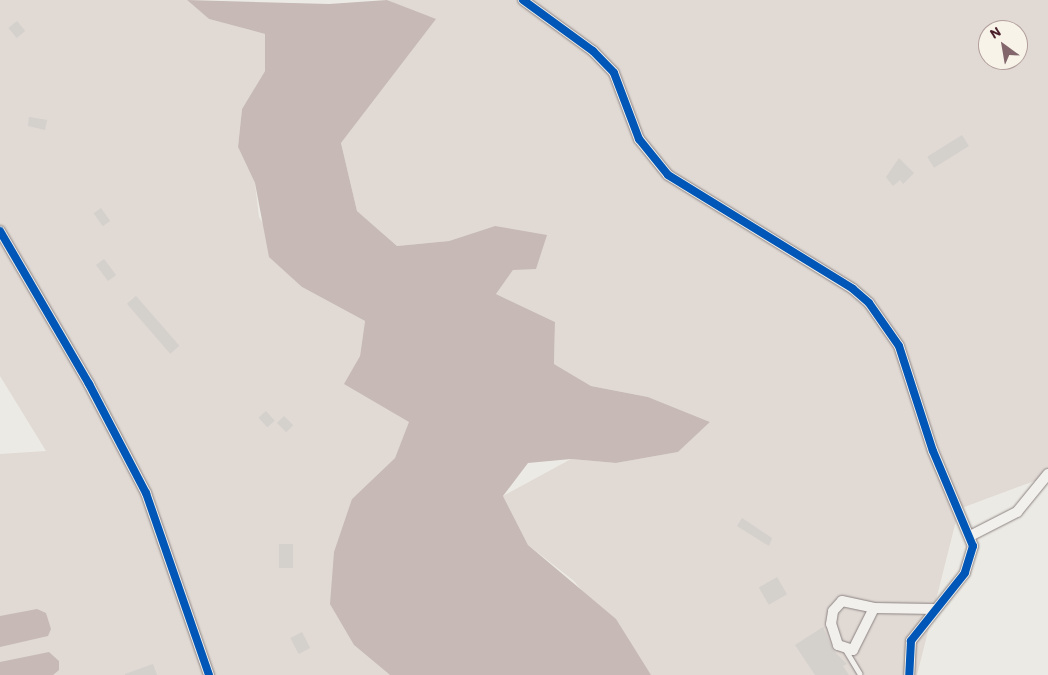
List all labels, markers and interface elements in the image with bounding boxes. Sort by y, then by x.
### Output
north arrow [978,20,1028,70]
text: N [987,23,1004,42]

